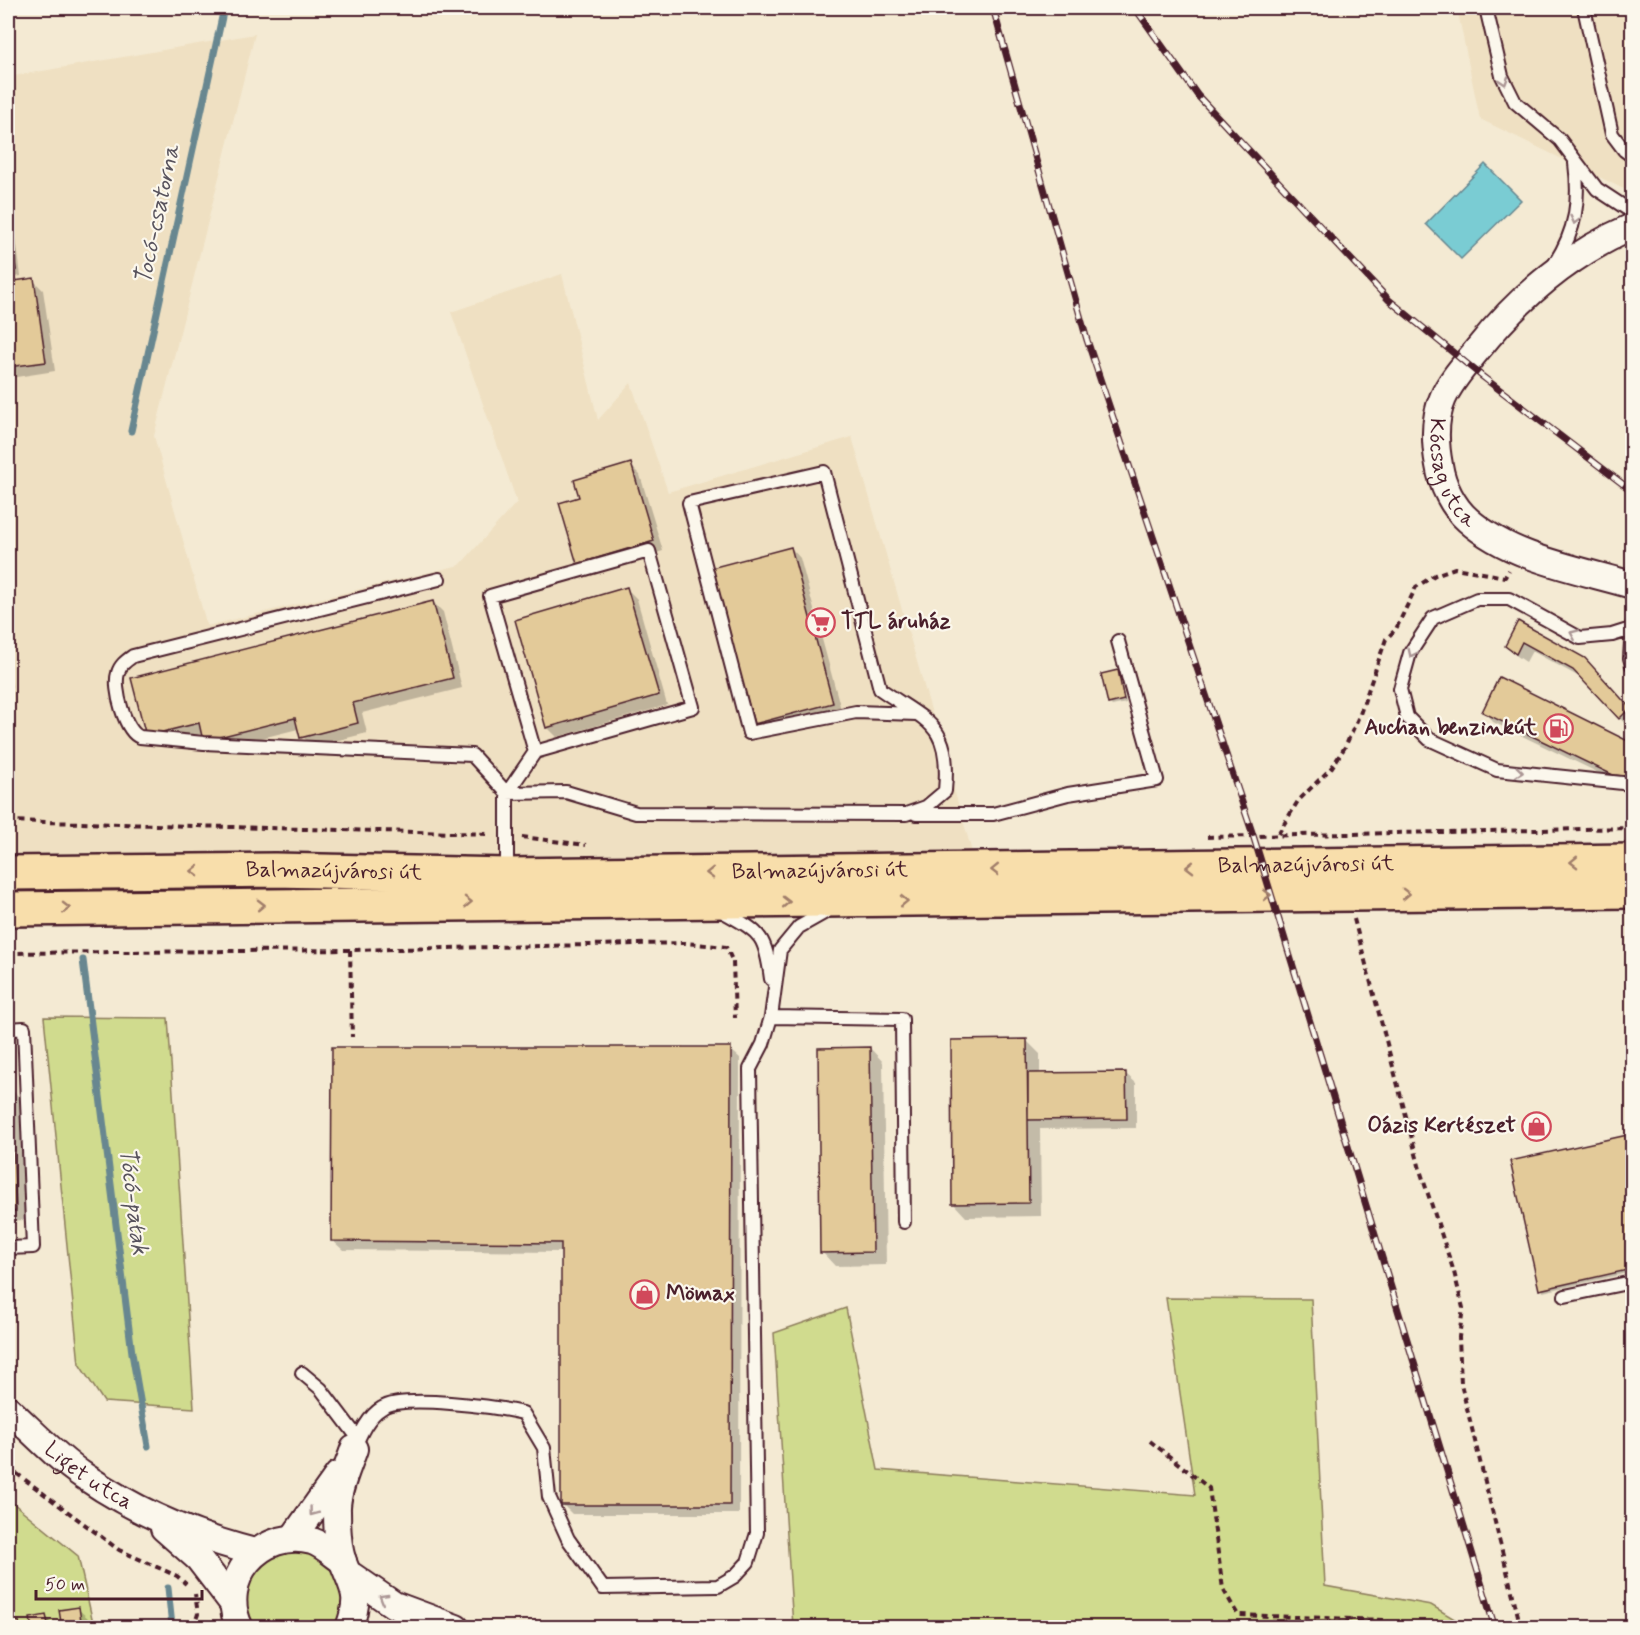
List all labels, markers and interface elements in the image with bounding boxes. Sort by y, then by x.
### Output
one-way arrow [1497,75,1509,86]
water label: Tocó-csatorna [128,141,188,288]
one-way arrow [1569,215,1582,225]
street label: Kócsag utca [1422,417,1482,535]
supermarket icon: TTL áruház [804,606,836,638]
place label: TTL áruház [841,608,951,636]
one-way arrow [1570,629,1581,641]
one-way arrow [1407,647,1419,658]
fuel station icon: Auchan benzinkút [1542,712,1574,744]
place label: Auchan benzinkút [1364,714,1538,742]
one-way arrow [1515,765,1524,778]
street label: Balmazújvárosi út [1218,850,1394,880]
street label: Balmazújvárosi út [246,856,423,887]
street label: Balmazújvárosi út [732,856,908,886]
one-way arrow [1570,856,1579,868]
one-way arrow [1186,861,1195,873]
one-way arrow [991,864,1000,876]
one-way arrow [191,865,200,877]
one-way arrow [706,867,715,879]
one-way arrow [1401,887,1410,900]
one-way arrow [1262,889,1271,901]
one-way arrow [899,894,908,907]
one-way arrow [463,896,472,908]
one-way arrow [782,896,791,908]
one-way arrow [256,899,265,911]
one-way arrow [61,902,70,914]
shop icon: Oázis Kertészet [1521,1110,1553,1142]
place label: Oázis Kertészet [1367,1112,1517,1140]
water label: Tócó-patak [111,1145,155,1257]
shop icon: Mömax [629,1278,661,1310]
place label: Mömax [666,1280,735,1308]
street label: Liget utca [38,1436,137,1516]
one-way arrow [309,1505,320,1516]
scale bar [36,1563,202,1601]
text: 50 m [45,1573,85,1597]
one-way arrow [379,1594,389,1605]

